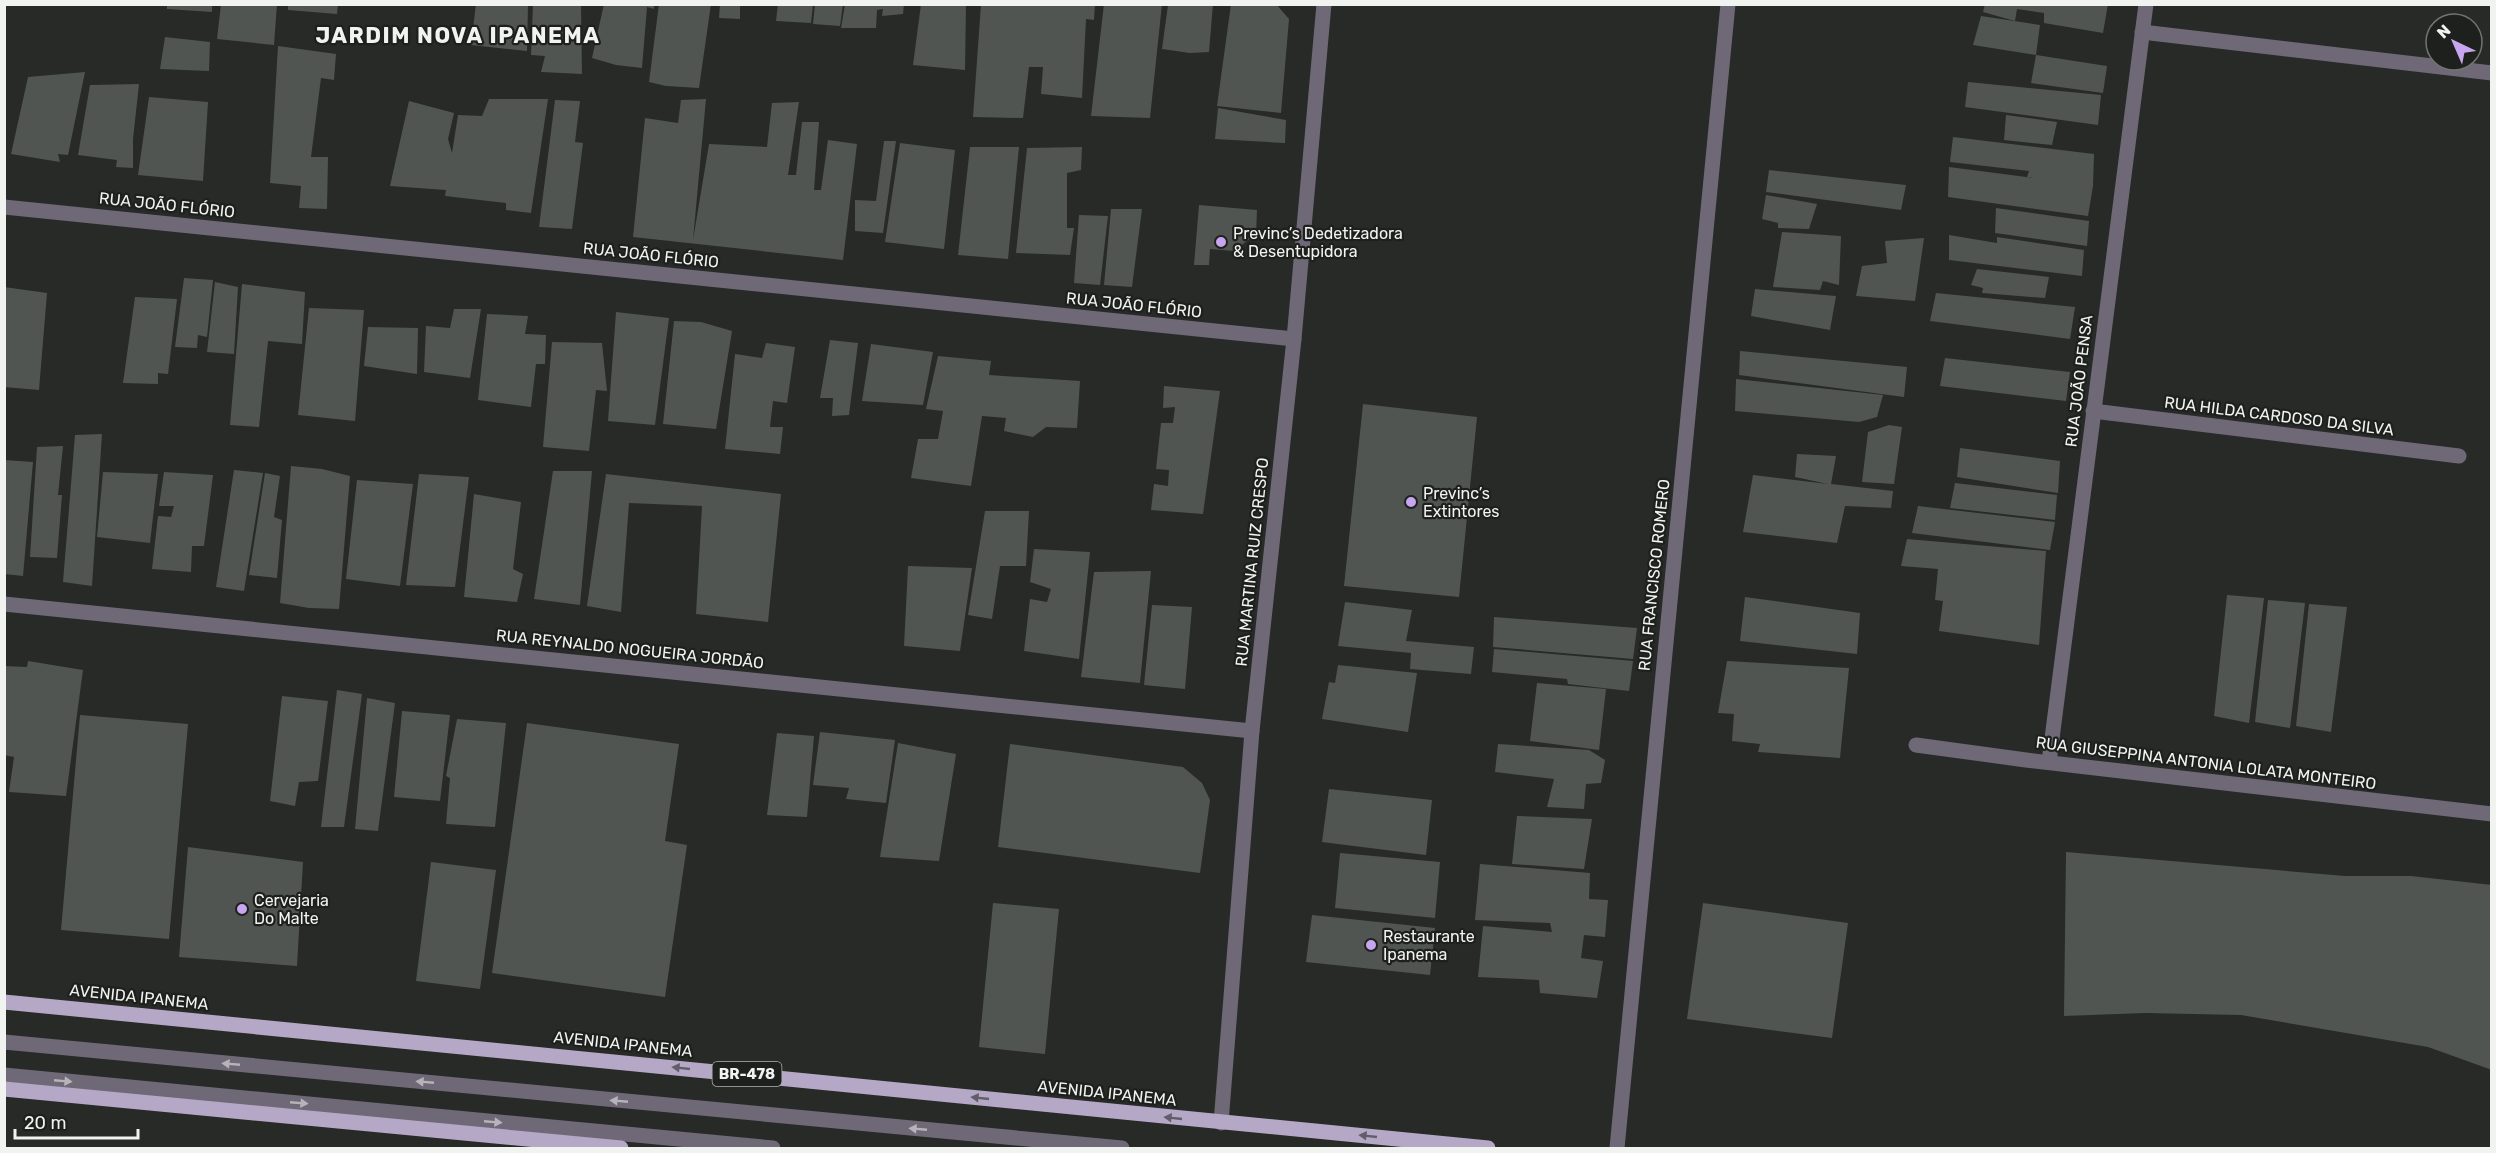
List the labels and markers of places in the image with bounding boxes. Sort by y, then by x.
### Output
place label: Previnc’s Dedetizadora & Desentupidora [1233,224,1403,261]
marker: Previnc’s Dedetizadora & Desentupidora [1214,235,1228,249]
place label: Previnc’s Extintores [1423,484,1500,521]
marker: Previnc’s Extintores [1404,495,1418,509]
place label: Cervejaria Do Malte [254,891,329,928]
marker: Cervejaria Do Malte [235,902,249,916]
place label: Restaurante Ipanema [1383,927,1475,964]
marker: Restaurante Ipanema [1364,938,1378,952]

